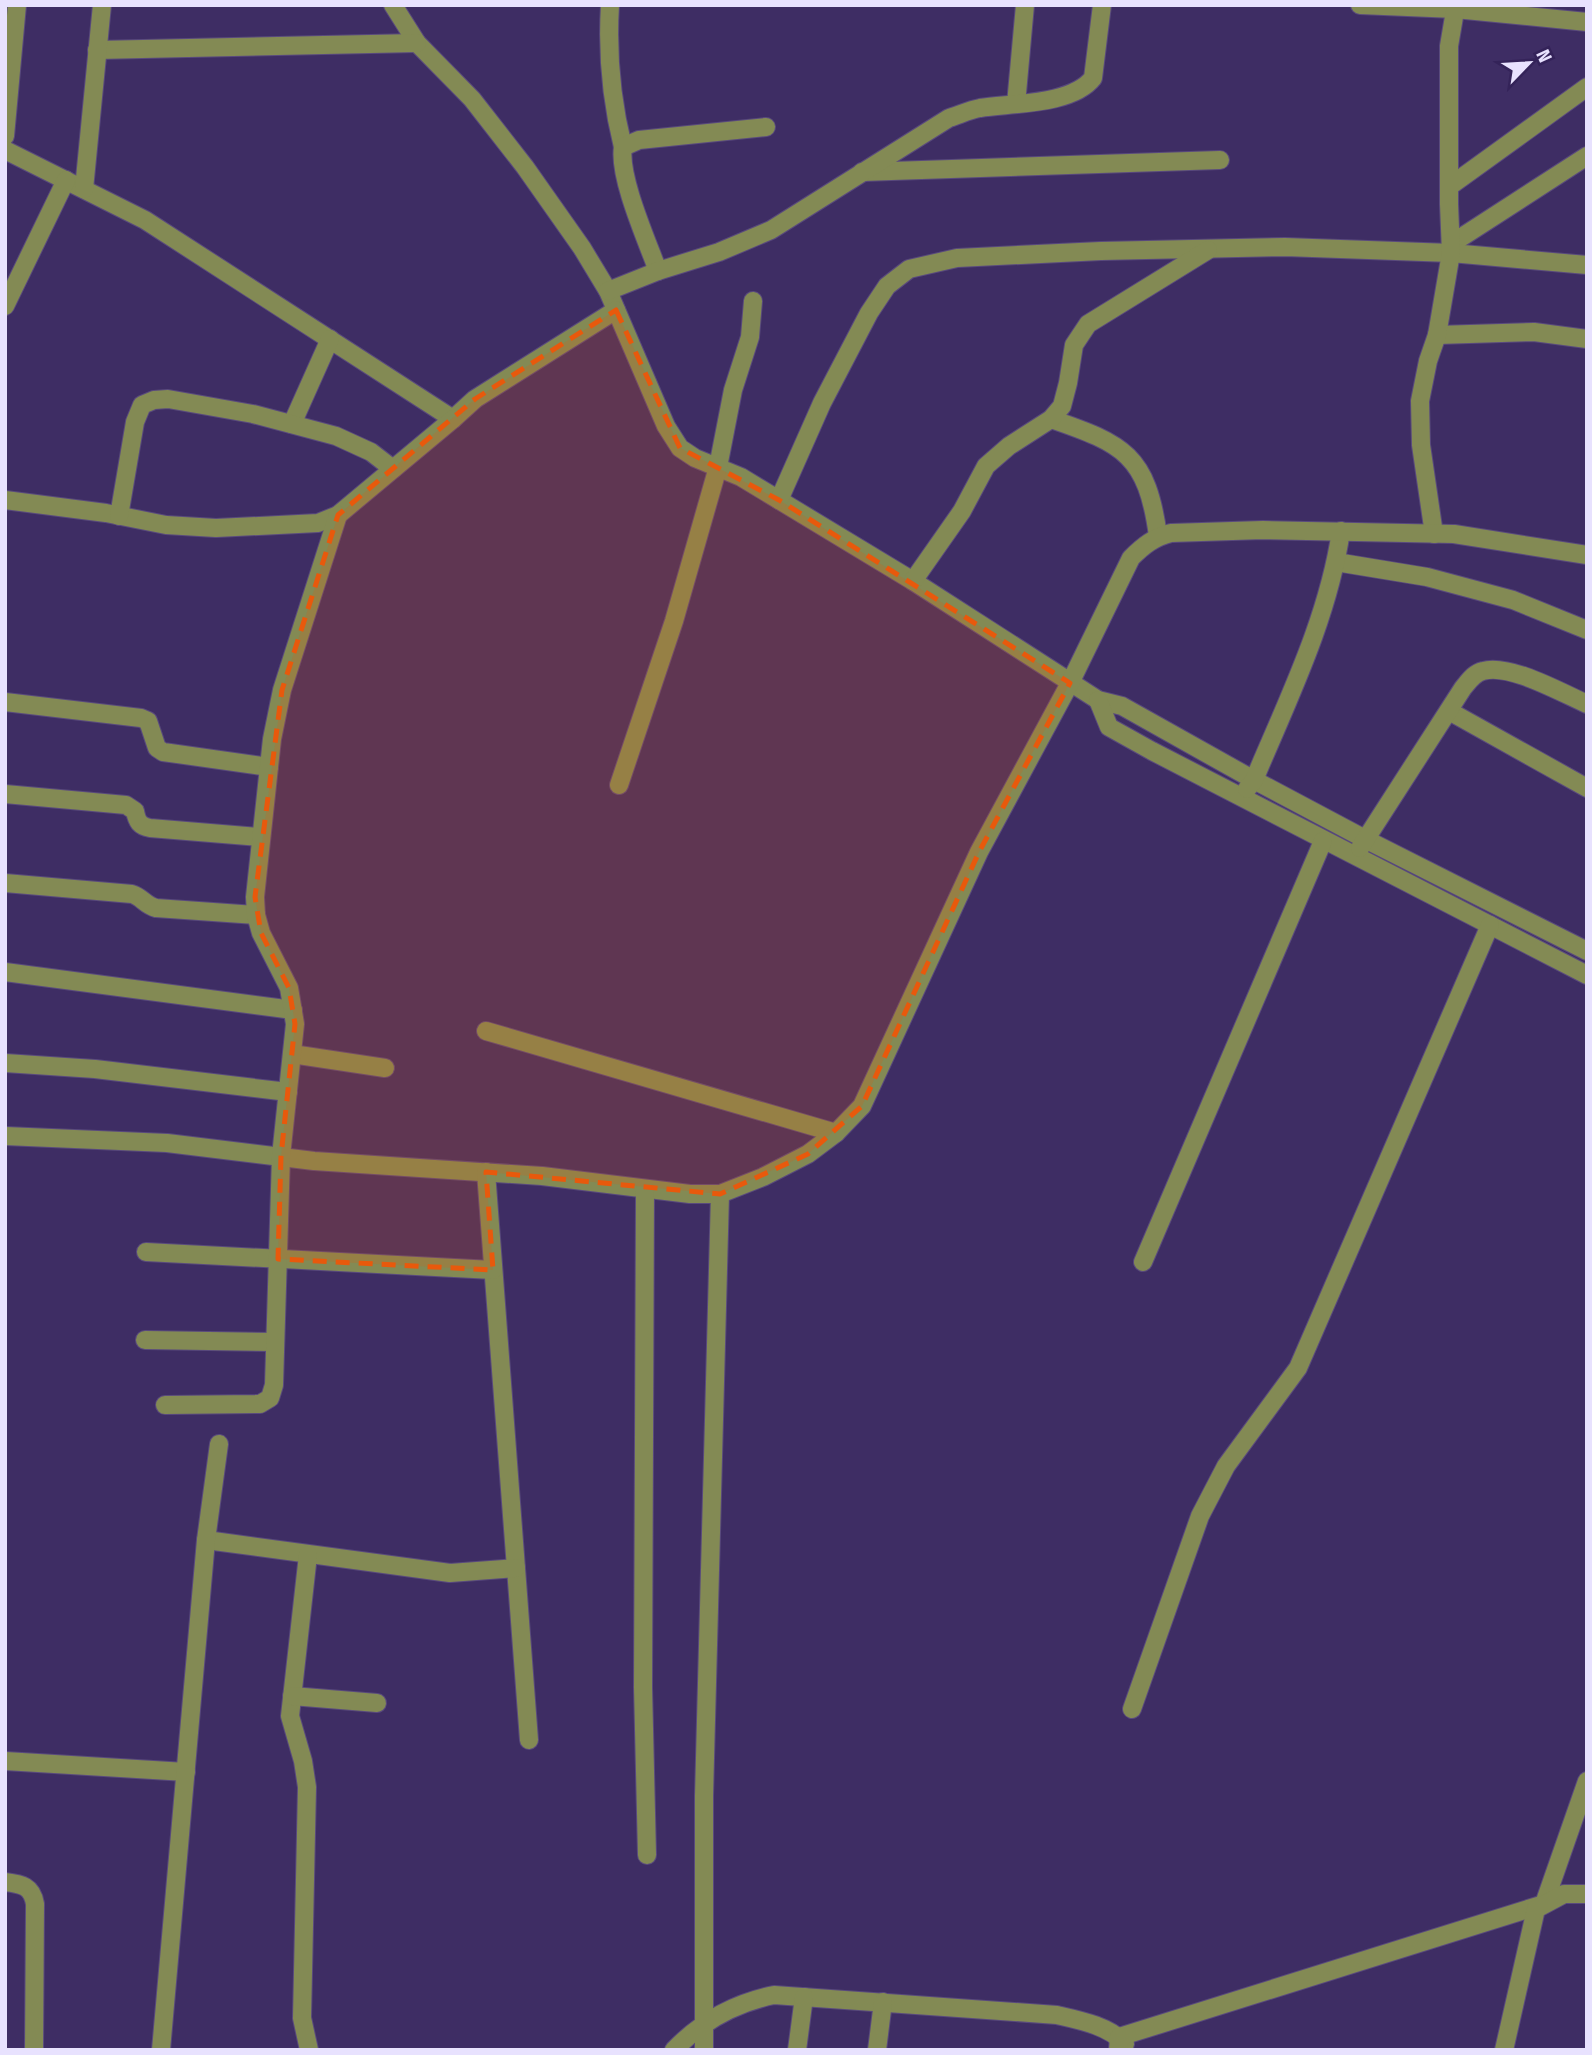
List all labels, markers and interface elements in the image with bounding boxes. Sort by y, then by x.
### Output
north arrow [1494,28,1564,98]
text: N [1531,46,1557,66]

